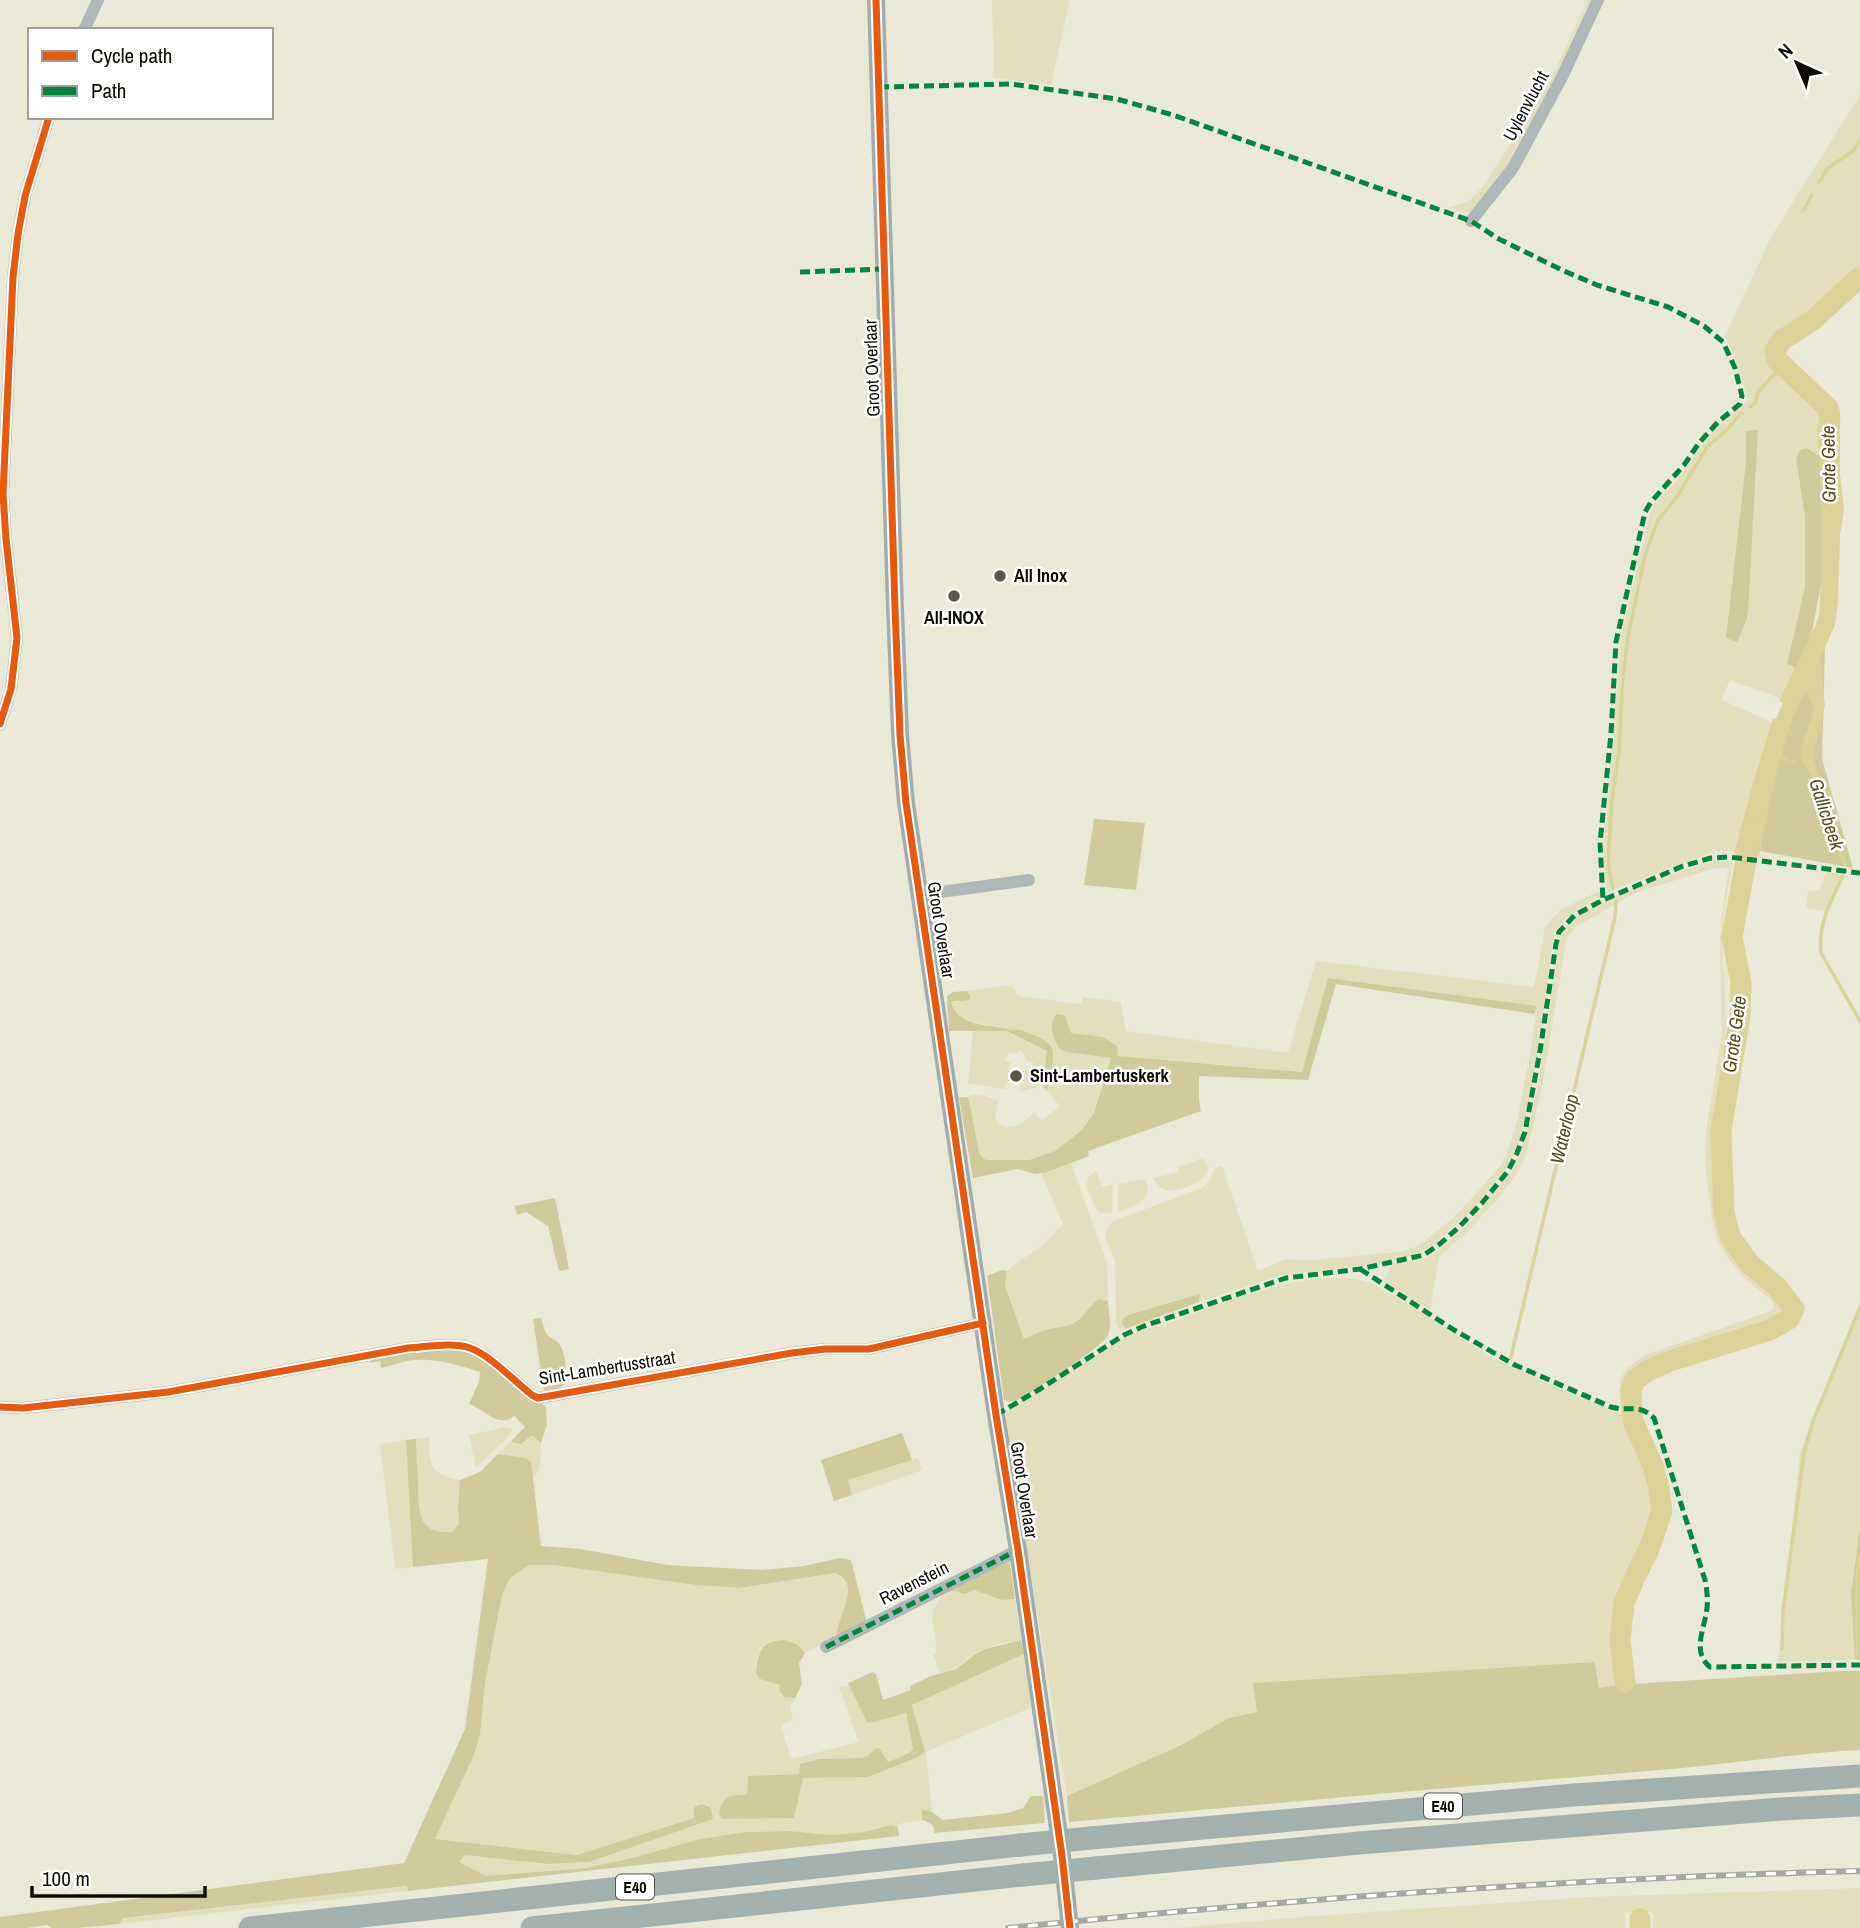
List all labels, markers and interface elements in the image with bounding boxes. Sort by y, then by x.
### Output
legend [28,28,273,119]
north arrow [1762,28,1832,98]
text: N [1772,38,1798,64]
text: Cycle path [91,41,172,70]
street label: Uylenvlucht [1497,66,1555,145]
text: Path [91,76,126,105]
street label: Groot Overlaar [857,319,886,417]
water label: Grote Gete [1814,425,1842,503]
place label: All Inox [1014,563,1068,588]
marker: All Inox [992,568,1008,584]
marker: All-INOX [946,588,962,604]
place label: All-INOX [924,605,984,630]
water label: Gallicbeek [1803,775,1851,854]
street label: Groot Overlaar [922,880,961,980]
water label: Grote Gete [1716,994,1752,1074]
place label: Sint-Lambertuskerk [1030,1063,1169,1088]
marker: Sint-Lambertuskerk [1008,1068,1024,1084]
water label: Waterloop [1543,1091,1585,1166]
street label: Sint-Lambertusstraat [537,1344,677,1391]
street label: Groot Overlaar [1005,1440,1044,1540]
street label: Ravenstein [875,1554,953,1611]
road number: E40 [1424,1794,1462,1818]
scale bar [32,1854,205,1898]
text: 100 m [42,1864,90,1893]
road number: E40 [616,1874,654,1899]

